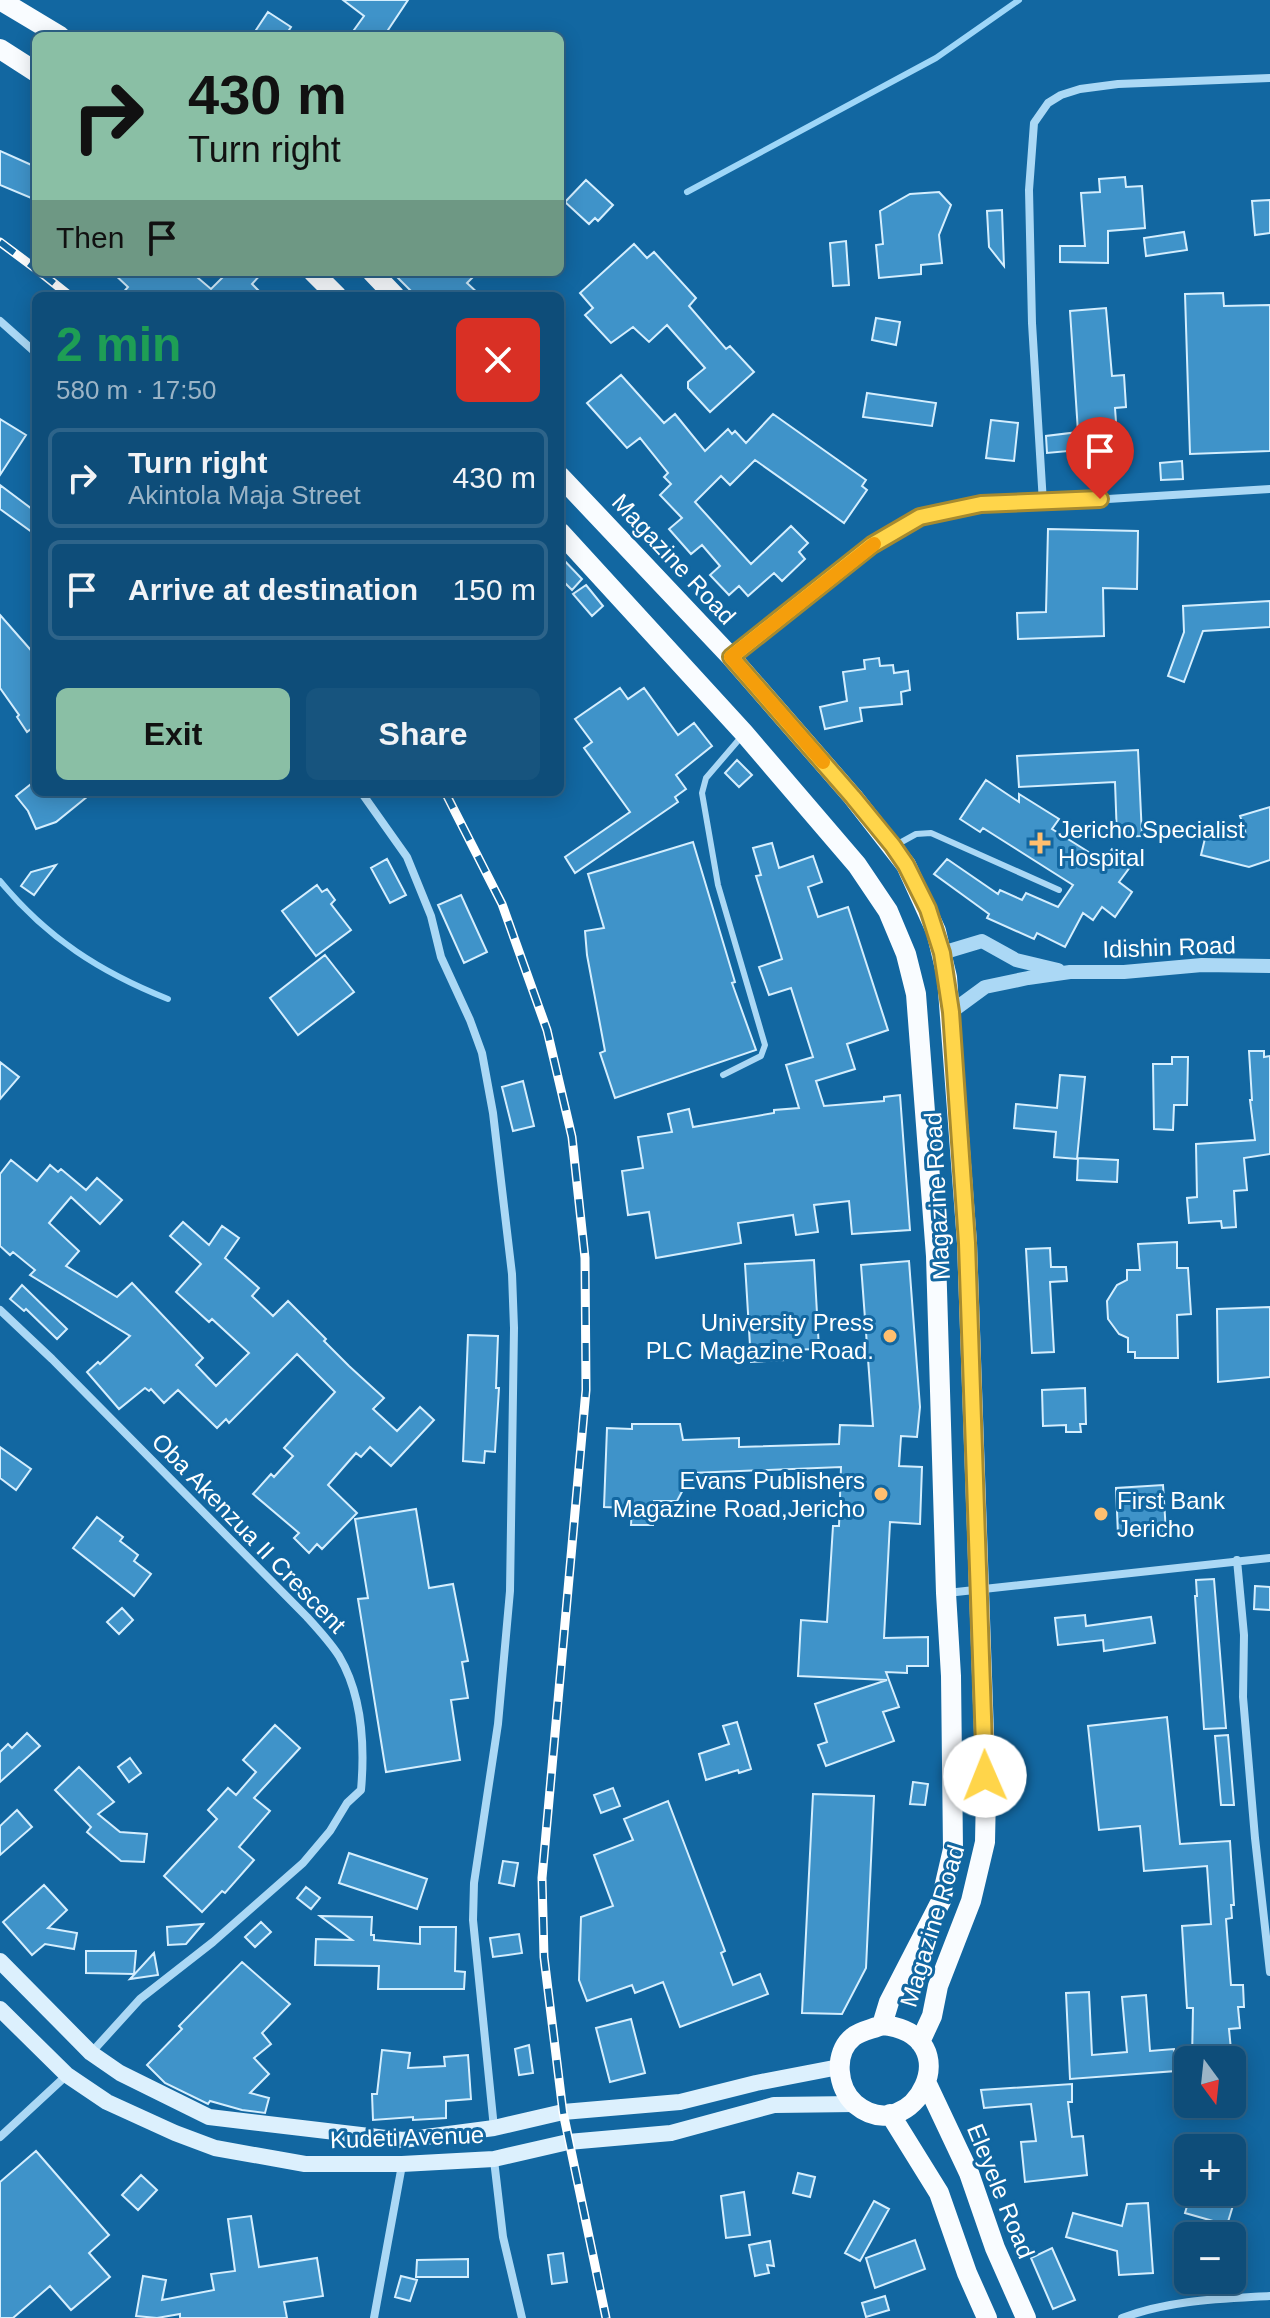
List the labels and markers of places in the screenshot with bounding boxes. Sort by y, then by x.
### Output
pin [1066,417,1134,499]
place label: Jericho Specialist Hospital [1058,816,1245,871]
marker: Jericho Specialist Hospital [1029,832,1051,854]
place label: University Press PLC Magazine Road. [646,1309,874,1364]
marker: University Press PLC Magazine Road. [881,1327,899,1345]
place label: Evans Publishers Magazine Road,Jericho [613,1467,865,1522]
marker: Evans Publishers Magazine Road,Jericho [872,1485,890,1503]
place label: First Bank Jericho [1117,1487,1226,1542]
marker: First Bank Jericho [1092,1505,1110,1523]

